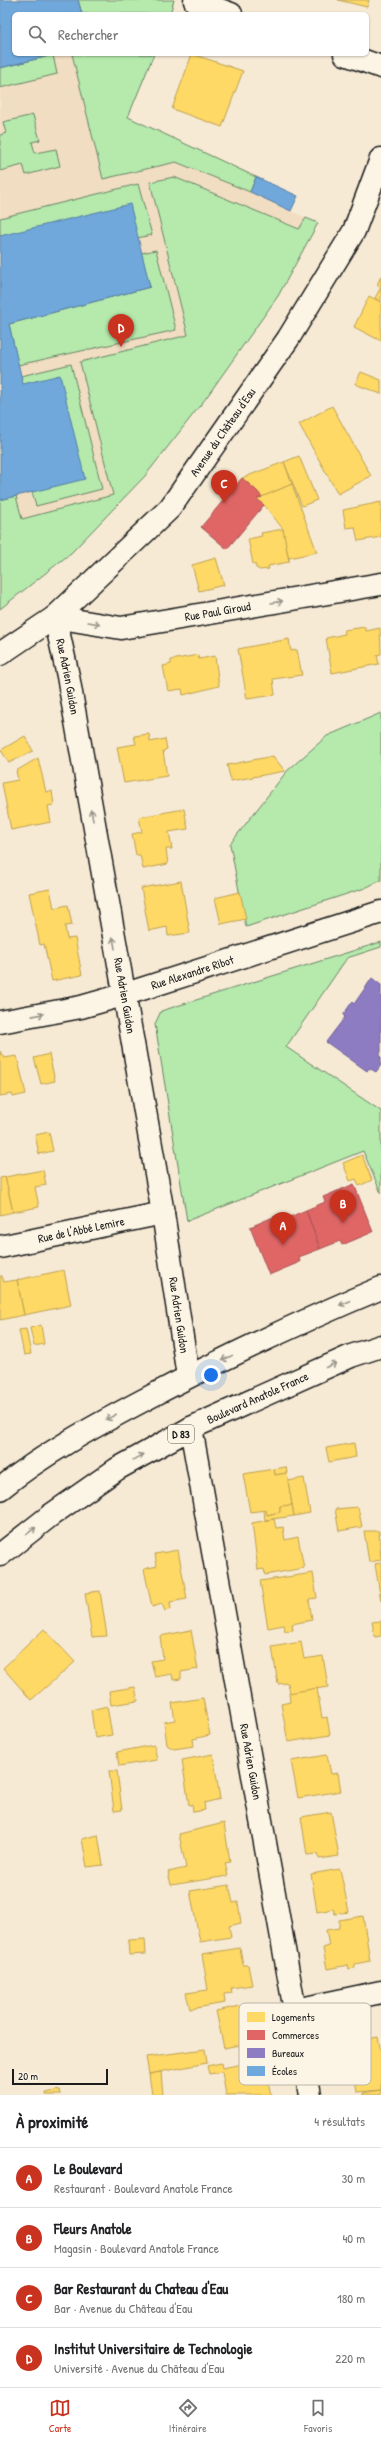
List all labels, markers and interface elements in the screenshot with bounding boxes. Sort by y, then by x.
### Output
search box [12,12,369,56]
icon: search [26,23,48,45]
text: Rechercher [58,24,119,45]
pin: D [108,314,134,347]
street label: Avenue du Château d'Eau [186,384,259,480]
pin: C [211,470,237,503]
street label: Rue Paul Giroud [183,597,252,625]
one-way arrow [270,597,283,605]
one-way arrow [87,620,100,628]
street label: Rue Adrien Guidon [52,637,84,716]
one-way arrow [88,809,96,822]
one-way arrow [110,937,118,950]
street label: Rue Alexandre Ribot [149,951,237,993]
street label: Rue Adrien Guidon [110,956,140,1035]
one-way arrow [31,1011,44,1019]
pin: B [330,1190,356,1223]
street label: Rue de l'Abbé Lemire [36,1212,126,1247]
pin: A [270,1212,296,1245]
street label: Rue Adrien Guidon [165,1276,193,1354]
one-way arrow [339,1300,351,1308]
one-way arrow [221,1355,233,1362]
one-way arrow [324,1361,336,1369]
your location [201,1365,221,1385]
street label: Boulevard Anatole France [204,1367,311,1428]
one-way arrow [106,1414,118,1422]
road number: D 83 [168,1425,194,1443]
one-way arrow [132,1453,144,1461]
one-way arrow [25,1526,36,1535]
street label: Rue Adrien Guidon [236,1722,266,1801]
legend [239,2003,371,2085]
text: Logements [272,2010,315,2024]
text: Commerces [272,2028,319,2042]
text: Bureaux [272,2046,304,2060]
text: Écoles [272,2064,297,2078]
scale bar [12,2067,108,2086]
text: 20 m [18,2069,38,2083]
text: À proximité [16,2110,88,2133]
text: 4 résultats [314,2112,365,2130]
text: Le Boulevard [54,2158,122,2179]
text: A [26,2169,32,2187]
text: 30 m [342,2169,365,2187]
text: Restaurant · Boulevard Anatole France [54,2179,233,2197]
text: Fleurs Anatole [54,2218,132,2239]
text: B [26,2229,32,2247]
text: 40 m [342,2229,365,2247]
text: Magasin · Boulevard Anatole France [54,2239,219,2257]
text: Bar Restaurant du Chateau d'Eau [54,2278,228,2299]
text: C [25,2289,33,2307]
text: 180 m [337,2289,365,2307]
text: Bar · Avenue du Château d'Eau [54,2299,192,2317]
text: Institut Universitaire de Technologie [54,2338,252,2359]
text: D [26,2349,32,2367]
text: 220 m [335,2349,365,2367]
text: Université · Avenue du Château d'Eau [54,2359,225,2377]
tab: Carte [49,2397,71,2435]
tab: Itinéraire [169,2397,207,2435]
tab: Favoris [304,2397,332,2435]

